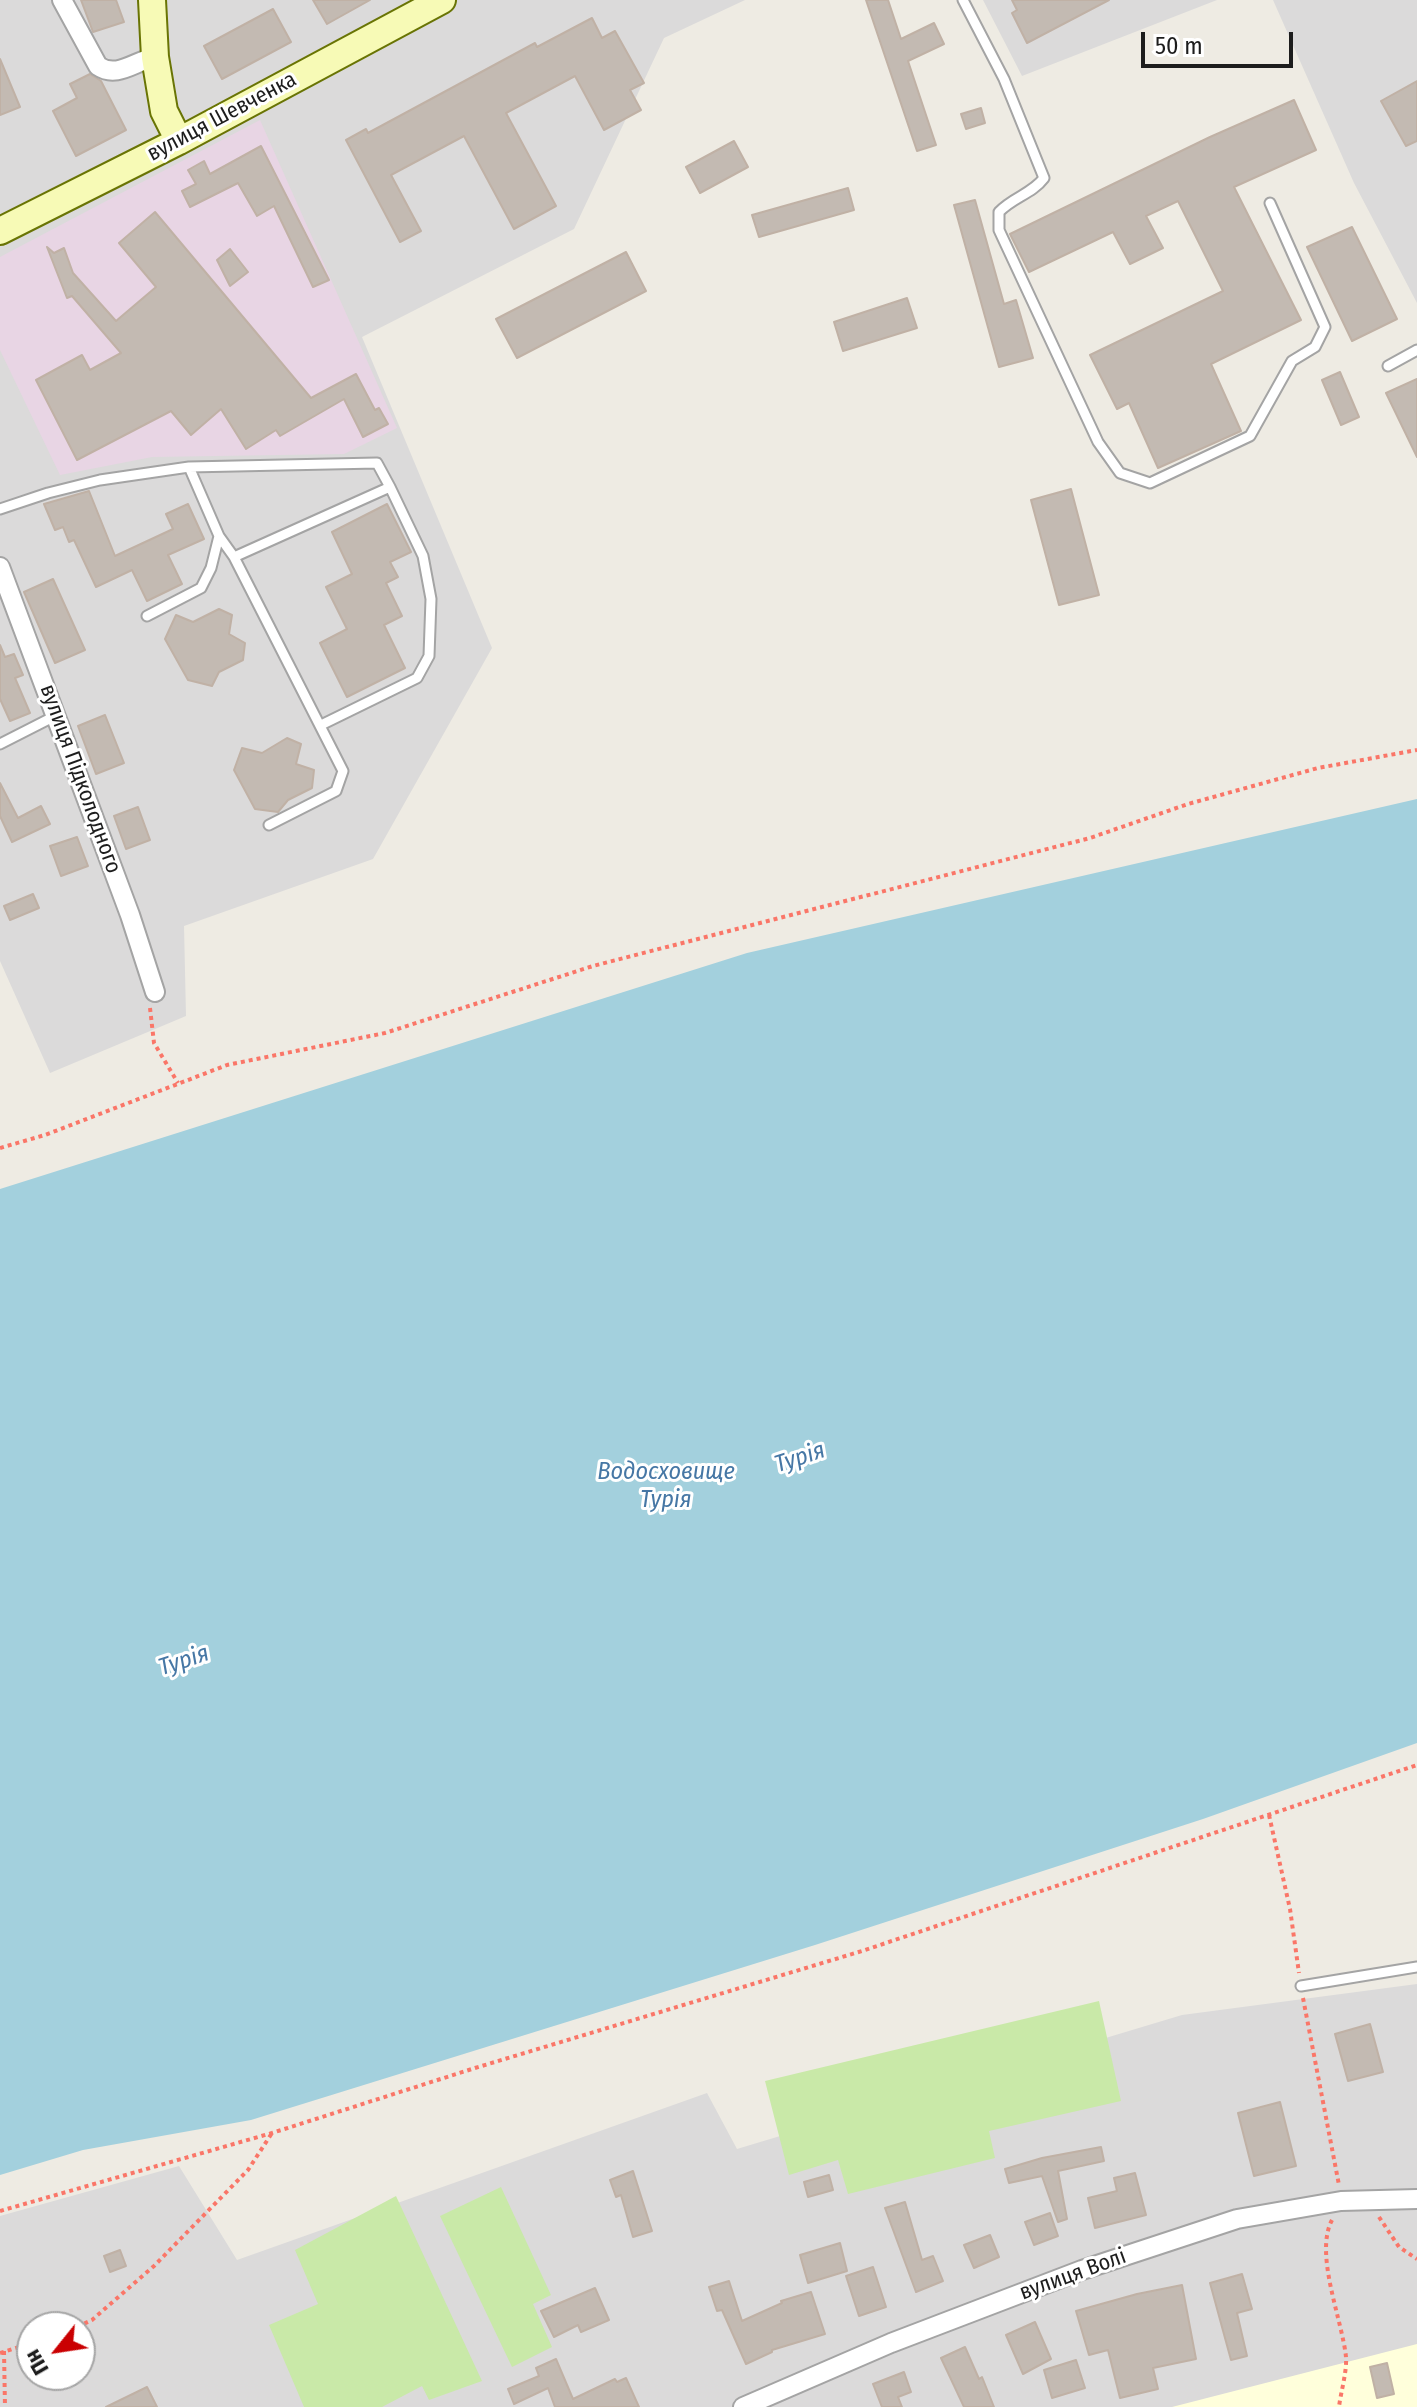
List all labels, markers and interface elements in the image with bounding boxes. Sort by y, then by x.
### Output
scale bar [1145,16,1297,66]
text: 50 m [1155,32,1203,60]
street label: вулиця Шевченка [143,67,301,167]
street label: вулиця Підколодного [34,681,126,877]
water label: Турія [771,1436,829,1480]
water label: Водосховище Турія [597,1458,735,1514]
water label: Турія [155,1639,213,1683]
street label: вулиця Волі [1016,2244,1130,2306]
north arrow [16,2311,96,2391]
text: Пн [19,2345,54,2380]

